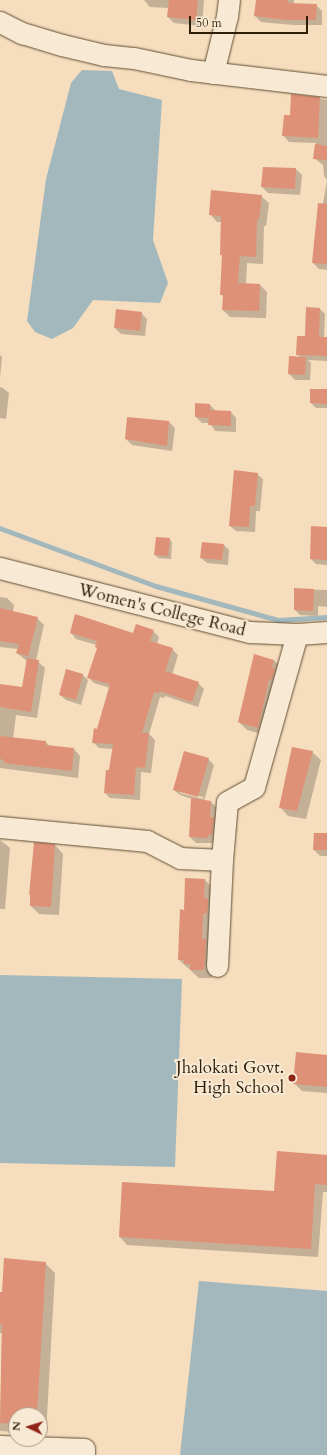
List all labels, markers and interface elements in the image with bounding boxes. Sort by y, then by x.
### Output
scale bar [191,8,310,34]
text: 50 m [196,15,222,31]
street label: Women's College Road [76,579,248,641]
place label: Jhalokati Govt. High School [176,1058,284,1098]
marker: Jhalokati Govt. High School [287,1073,297,1083]
north arrow [8,1407,48,1447]
text: N [9,1421,24,1431]

